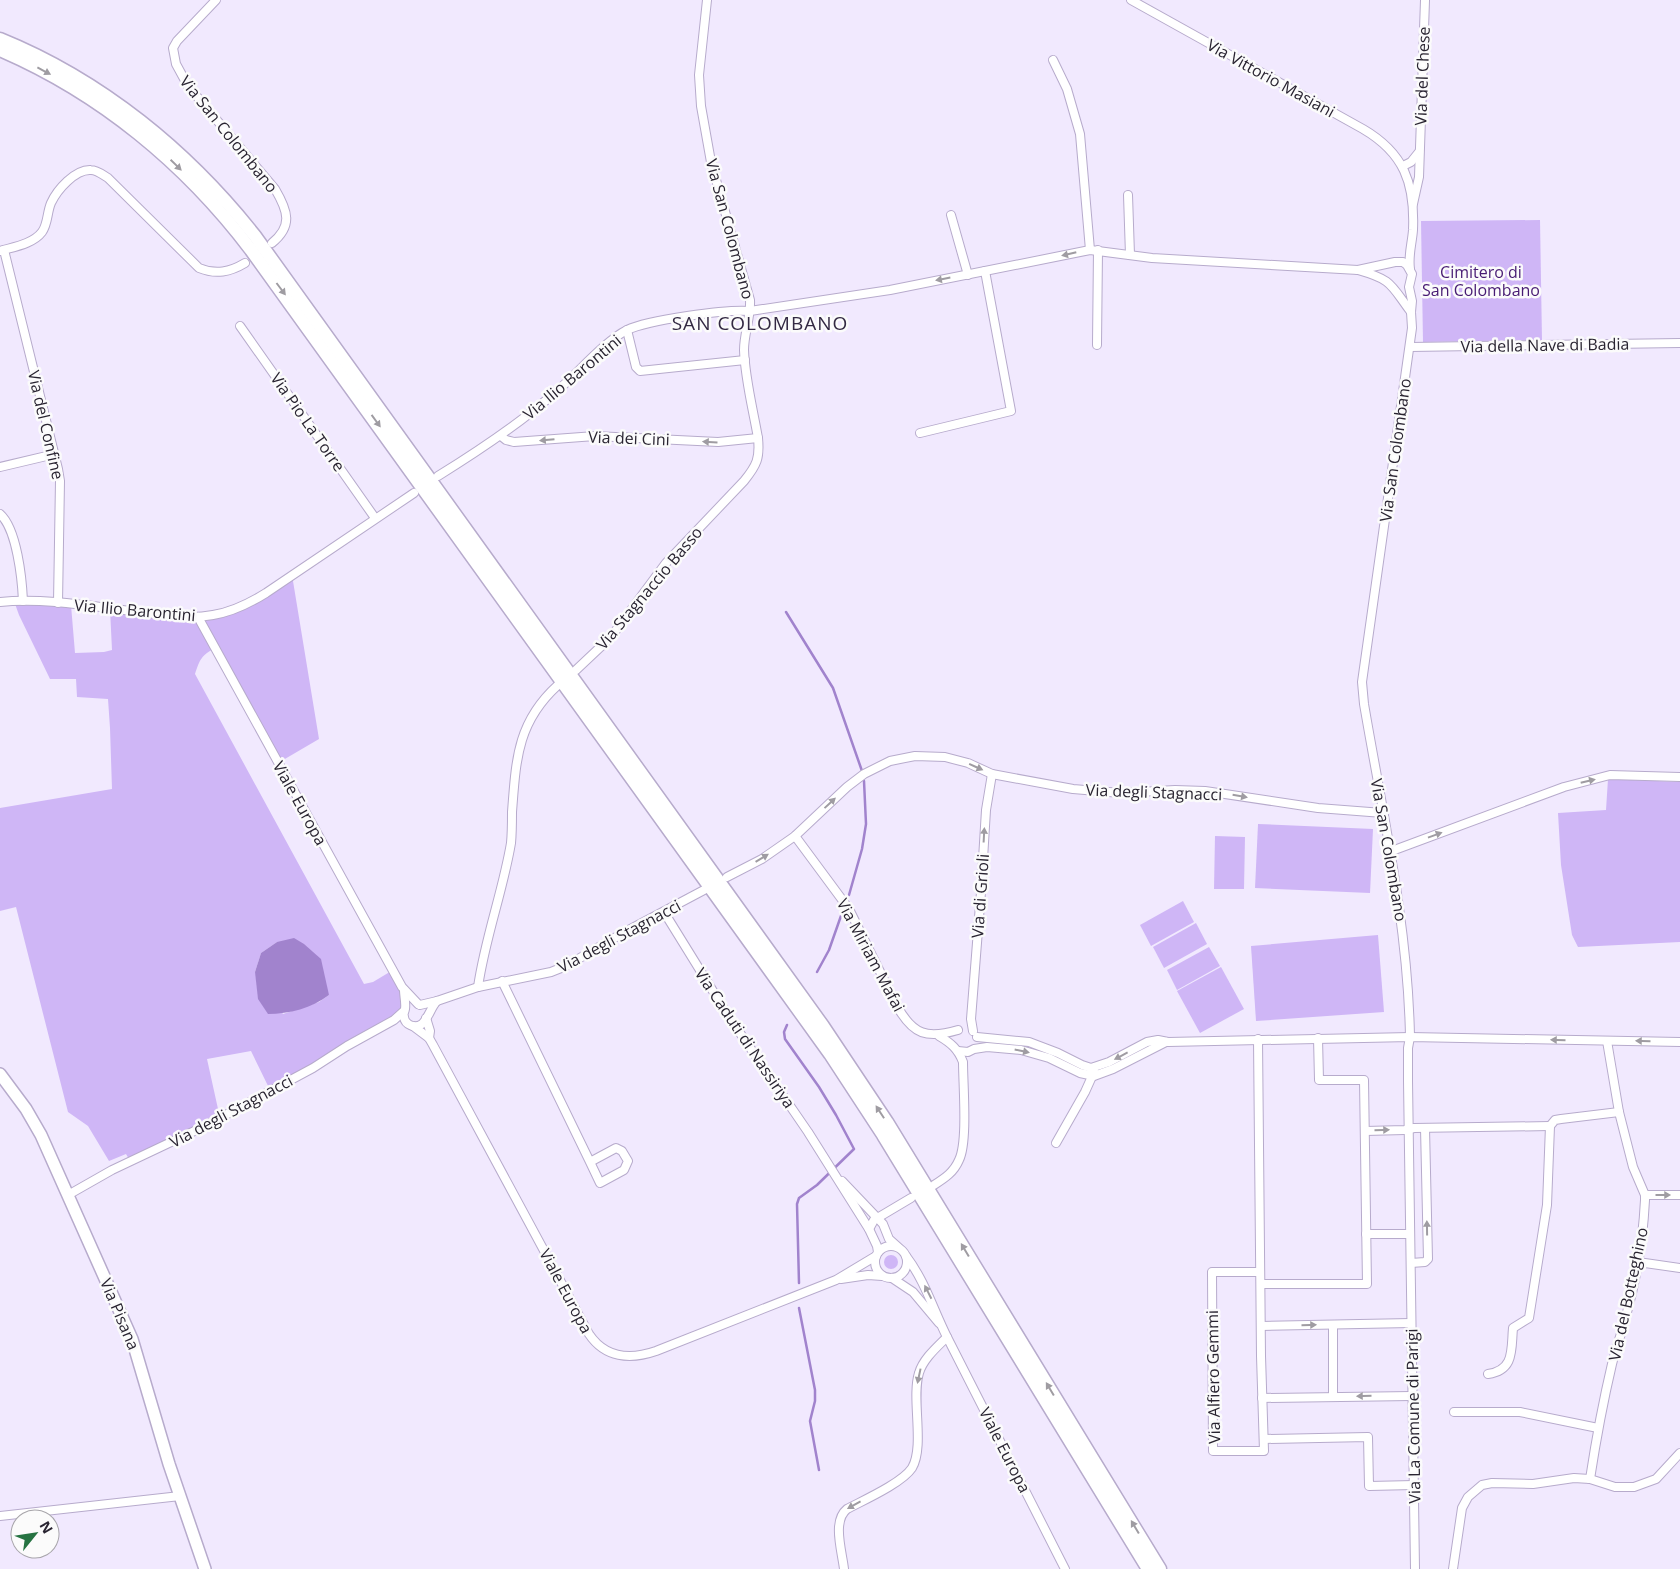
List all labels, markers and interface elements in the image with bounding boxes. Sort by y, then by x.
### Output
street label: Via del Chese [1409,26,1435,126]
street label: Via Vittorio Masiani [1203,34,1339,122]
one-way arrow [37,67,51,75]
street label: Via San Colombano [175,71,283,197]
street label: Via San Colombano [701,156,759,302]
one-way arrow [169,159,181,171]
one-way arrow [1061,251,1077,259]
park label: Cimitero di San Colombano [1422,261,1540,301]
one-way arrow [934,276,950,284]
one-way arrow [275,282,286,295]
district label: SAN COLOMBANO [672,310,848,336]
street label: Via Ilio Barontini [518,329,626,425]
street label: Via della Nave di Badia [1461,333,1629,357]
street label: Via del Confine [23,368,69,482]
street label: Via Pio La Torre [266,368,350,476]
street label: Via San Colombano [1374,377,1416,523]
one-way arrow [370,414,381,427]
street label: Via dei Cini [588,426,670,450]
one-way arrow [539,436,555,444]
one-way arrow [701,437,717,445]
street label: Via Stagnaccio Basso [591,522,707,654]
street label: Via Ilio Barontini [73,594,197,626]
street label: Viale Europa [268,757,332,849]
one-way arrow [969,763,983,771]
street label: Via San Colombano [1366,777,1412,923]
one-way arrow [1581,777,1596,785]
street label: Via degli Stagnacci [1085,779,1223,805]
one-way arrow [1233,792,1249,800]
one-way arrow [824,797,836,809]
one-way arrow [981,827,989,843]
one-way arrow [1428,831,1443,839]
street label: Via di Grioli [966,853,994,939]
one-way arrow [755,854,768,863]
street label: Via degli Stagnacci [554,894,684,978]
street label: Via Miriam Mafai [832,895,910,1015]
street label: Via Caduti di Nassiriya [690,964,800,1112]
one-way arrow [1550,1036,1566,1044]
one-way arrow [1635,1037,1651,1045]
one-way arrow [1014,1047,1030,1055]
one-way arrow [1113,1052,1128,1060]
street label: Via degli Stagnacci [166,1069,296,1153]
one-way arrow [875,1105,885,1118]
one-way arrow [1374,1126,1390,1134]
one-way arrow [1655,1191,1671,1199]
one-way arrow [1423,1220,1431,1236]
street label: Via del Botteghino [1603,1225,1653,1363]
one-way arrow [961,1243,970,1256]
street label: Viale Europa [534,1245,598,1337]
street label: Via Pisana [95,1275,145,1353]
one-way arrow [924,1285,932,1299]
street label: Via Alfiero Gemmi [1201,1310,1225,1444]
one-way arrow [1302,1321,1318,1329]
street label: Via La Comune di Parigi [1400,1328,1426,1504]
one-way arrow [915,1368,923,1384]
one-way arrow [1045,1382,1055,1395]
one-way arrow [1356,1392,1372,1400]
street label: Viale Europa [974,1403,1036,1497]
one-way arrow [847,1501,861,1509]
north arrow [10,1509,60,1559]
text: N [36,1518,58,1537]
one-way arrow [1130,1521,1139,1534]

